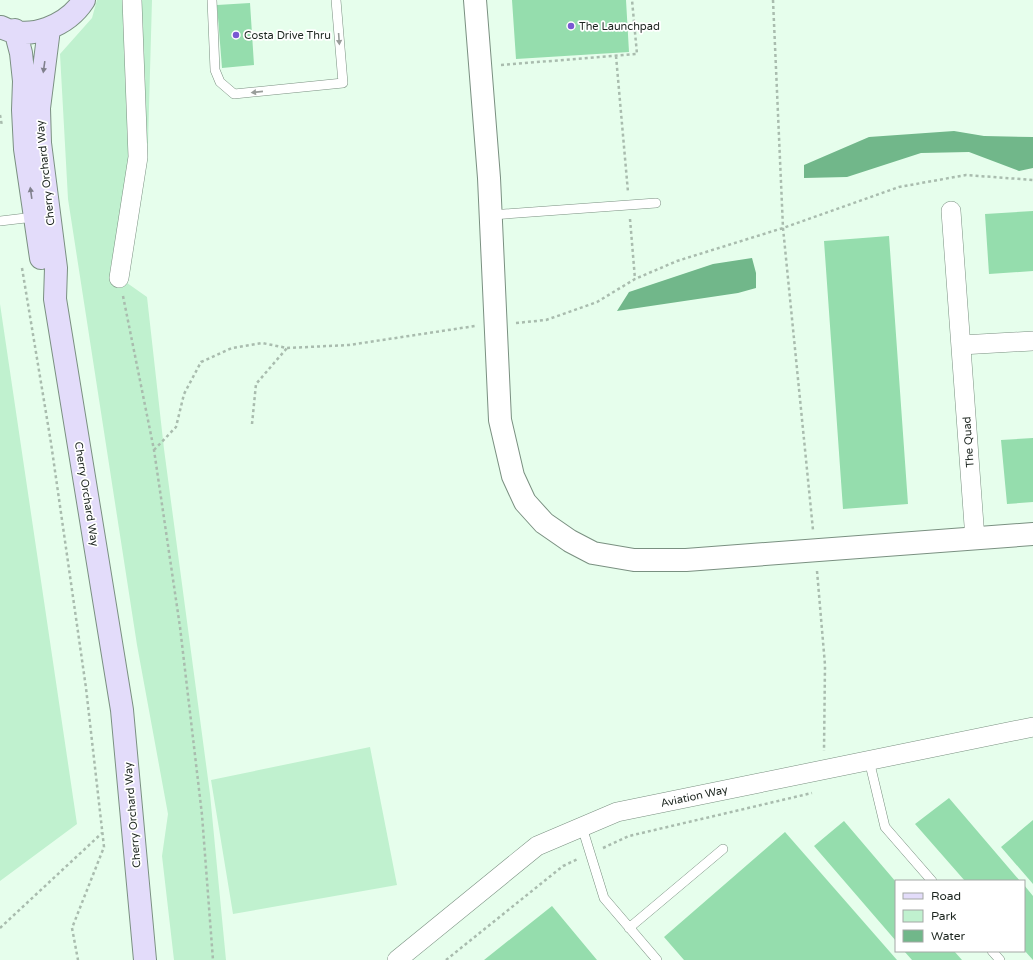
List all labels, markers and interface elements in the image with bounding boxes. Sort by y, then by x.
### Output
place label: The Launchpad [579,20,660,33]
marker: The Launchpad [566,21,576,31]
place label: Costa Drive Thru [244,29,331,42]
marker: Costa Drive Thru [231,30,241,40]
one-way arrow [336,33,343,45]
one-way arrow [41,61,47,73]
one-way arrow [251,89,263,95]
street label: Cherry Orchard Way [33,120,57,226]
one-way arrow [27,187,34,199]
street label: The Quad [960,416,977,468]
street label: Cherry Orchard Way [72,441,101,547]
street label: Cherry Orchard Way [121,762,144,868]
street label: Aviation Way [659,783,729,810]
legend [895,880,1025,952]
text: Road [931,889,961,903]
text: Park [931,909,957,923]
text: Water [931,929,966,943]

